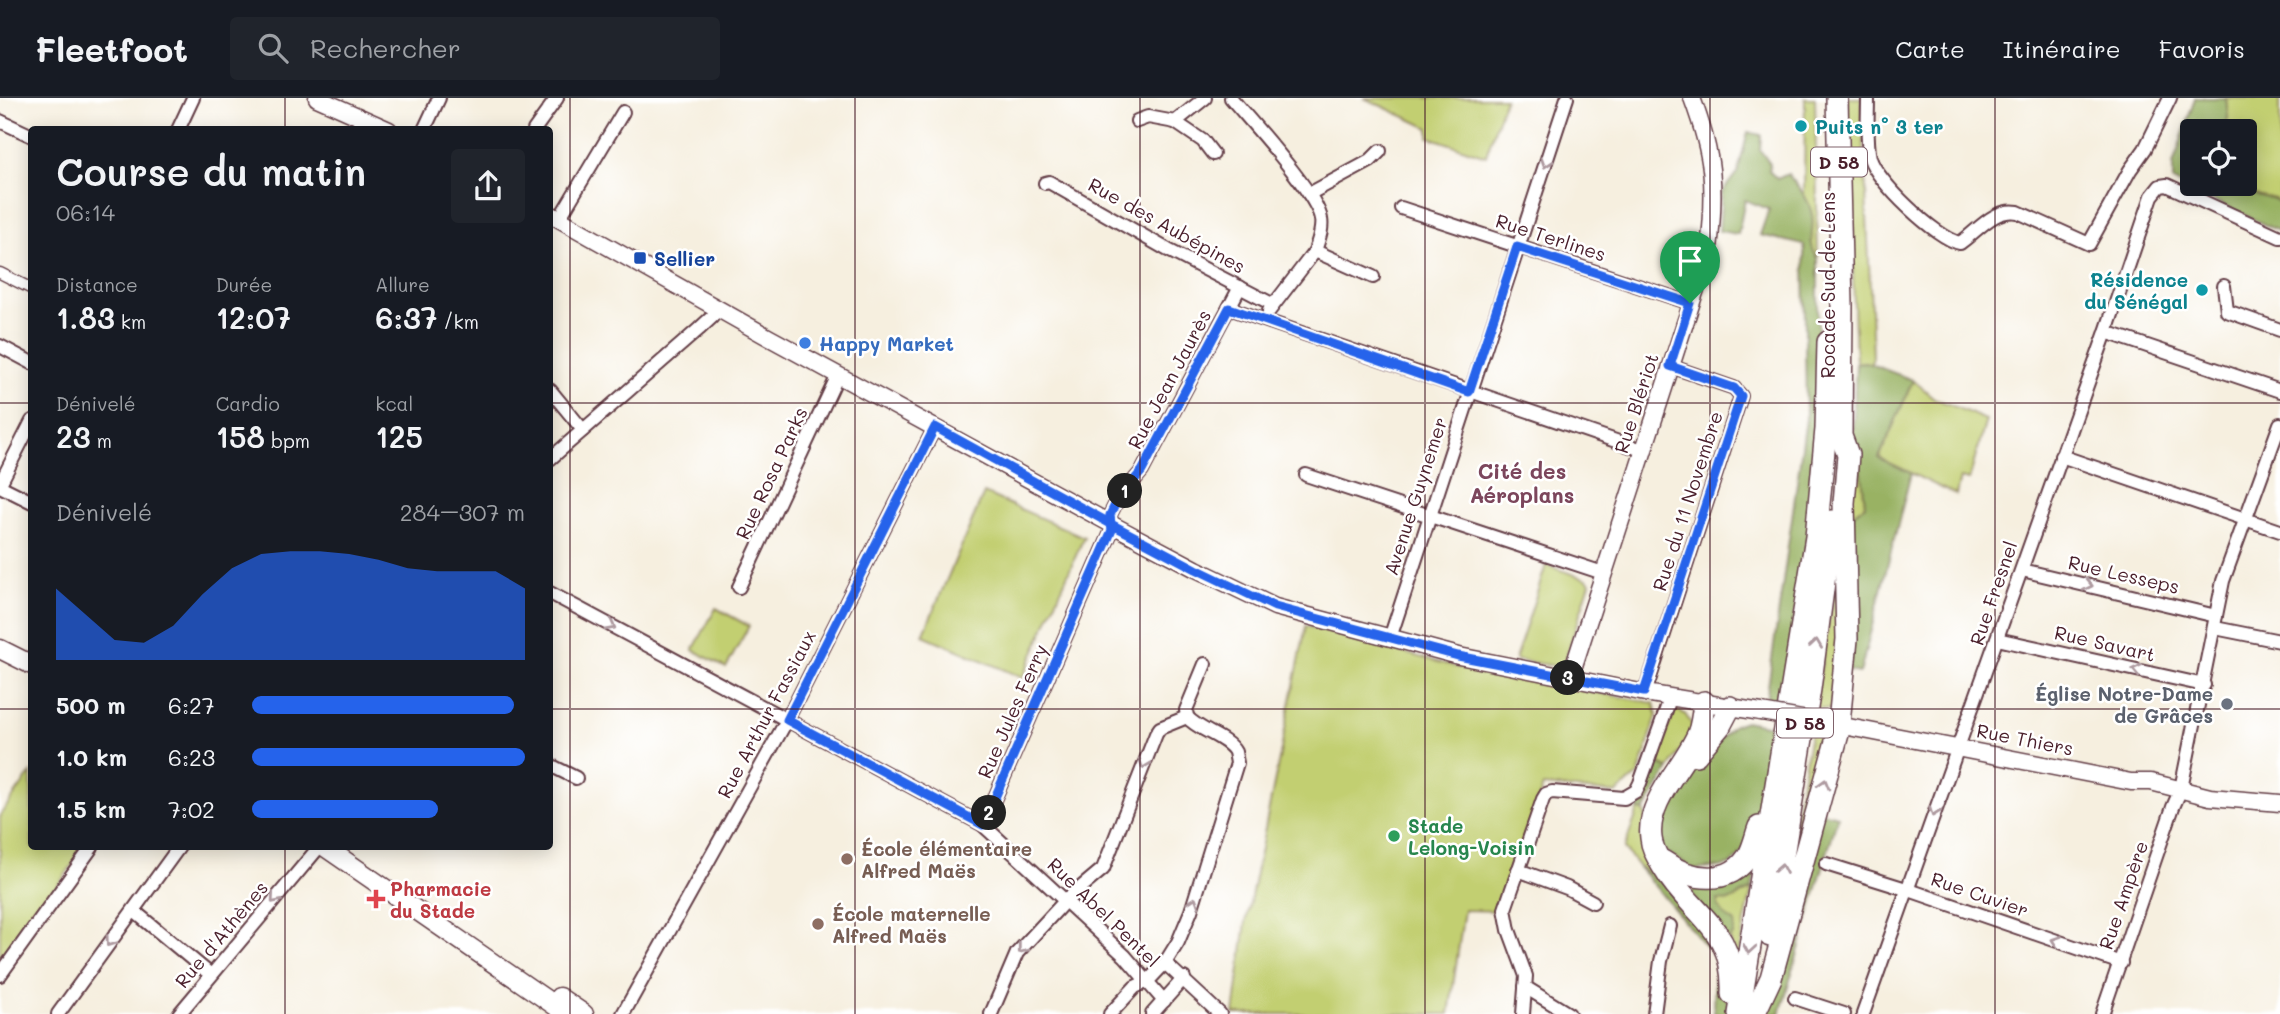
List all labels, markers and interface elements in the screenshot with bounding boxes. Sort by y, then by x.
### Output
search box [230,17,720,80]
text: Fleetfoot [35,27,188,70]
icon: search [254,29,292,67]
text: Rechercher [310,31,461,65]
text: Carte [1895,33,1965,64]
text: Itinéraire [2003,33,2121,64]
text: Favoris [2159,33,2245,64]
place label: Puits n° 3 ter [1815,114,1944,139]
marker: Puits n° 3 ter [1793,118,1809,134]
map controls [2180,119,2257,196]
button: locate [2180,119,2257,196]
text: Course du matin [56,146,366,196]
road number: D 58 [1811,148,1867,176]
button: share [451,149,525,223]
one-way arrow [1539,157,1554,169]
street label: Rue des Aubépines [1084,171,1250,279]
street label: Rocade Sud de Lens [1815,192,1840,378]
text: 06:14 [56,197,115,227]
street label: Rue Terlines [1493,207,1609,267]
pin [1660,231,1720,303]
icon: arrive [1671,242,1709,280]
place label: Sellier [654,246,715,271]
marker: Sellier [632,250,648,266]
place label: Résidence du Sénégal [2084,267,2188,314]
text: Distance [56,272,138,297]
text: Durée [216,272,272,297]
text: Allure [375,272,430,297]
marker: Résidence du Sénégal [2194,282,2210,298]
text: 1.83 [56,297,115,337]
text: 12:07 [216,297,291,337]
text: 6:37 [375,297,438,337]
street label: Rue Jean Jaurès [1122,305,1216,453]
text: km [115,309,146,334]
text: /km [438,309,479,334]
place label: Happy Market [819,331,954,356]
marker: Happy Market [797,335,813,351]
street label: Rue Blériot [1608,350,1664,456]
text: Dénivelé [56,391,136,416]
text: Cardio [216,391,280,416]
text: kcal [375,391,413,416]
street label: Rue Rosa Parks [729,403,813,543]
street label: Rue du 11 Novembre [1646,408,1728,594]
street label: Avenue Guynemer [1378,414,1452,578]
text: 23 [56,416,91,456]
text: 158 [216,416,265,456]
text: 125 [375,416,423,456]
text: m [91,428,112,453]
text: bpm [265,428,310,453]
district label: Cité des Aéroplans [1470,457,1574,508]
pin: 1 [1108,474,1142,508]
text: 1 [1120,478,1129,503]
text: Dénivelé [56,497,152,527]
text: 284–307 m [400,497,525,527]
street label: Rue Fresnel [1963,538,2023,648]
street label: Rue Lesseps [2066,549,2182,599]
one-way arrow [2082,577,2094,592]
one-way arrow [604,618,616,632]
street label: Rue Savart [2052,619,2158,667]
street label: Rue Arthur Fassiaux [711,626,821,802]
one-way arrow [1809,638,1824,650]
street label: Rue Jules Ferry [971,640,1053,782]
pin: 3 [1550,660,1586,696]
one-way arrow [2131,664,2143,678]
text: 3 [1562,665,1573,690]
place label: Église Notre-Dame de Grâces [2035,681,2213,728]
text: 500 m [56,690,126,720]
text: 6:27 [168,690,215,720]
marker: Église Notre-Dame de Grâces [2219,696,2235,712]
road number: D 58 [1777,708,1833,738]
street label: Rue Thiers [1974,717,2076,761]
text: 1.0 km [56,742,127,772]
text: 6:23 [168,742,215,772]
one-way arrow [1139,757,1153,769]
one-way arrow [1816,778,1830,790]
text: 1.5 km [56,794,126,824]
text: 7:02 [168,794,215,824]
pin: 2 [972,796,1006,830]
text: 2 [983,800,994,825]
one-way arrow [1928,805,1942,817]
place label: Stade Lelong-Voisin [1408,813,1535,860]
marker: Stade Lelong-Voisin [1386,828,1402,844]
place label: École élémentaire Alfred Maës [861,836,1032,883]
street label: Rue Ampère [2093,837,2153,953]
marker: École élémentaire Alfred Maës [839,851,855,867]
street label: Rue Abel Pentel [1042,852,1166,972]
one-way arrow [1773,863,1788,875]
street label: Rue Cuvier [1928,866,2032,922]
street label: Rue d'Athènes [169,875,273,993]
place label: Pharmacie du Stade [390,876,491,923]
one-way arrow [271,891,283,904]
marker: Pharmacie du Stade [368,891,384,907]
one-way arrow [1186,896,1201,908]
place label: École maternelle Alfred Maës [832,901,991,948]
marker: École maternelle Alfred Maës [810,916,826,932]
one-way arrow [106,934,119,947]
one-way arrow [2051,935,2063,949]
one-way arrow [1018,941,1031,953]
one-way arrow [1742,943,1757,955]

